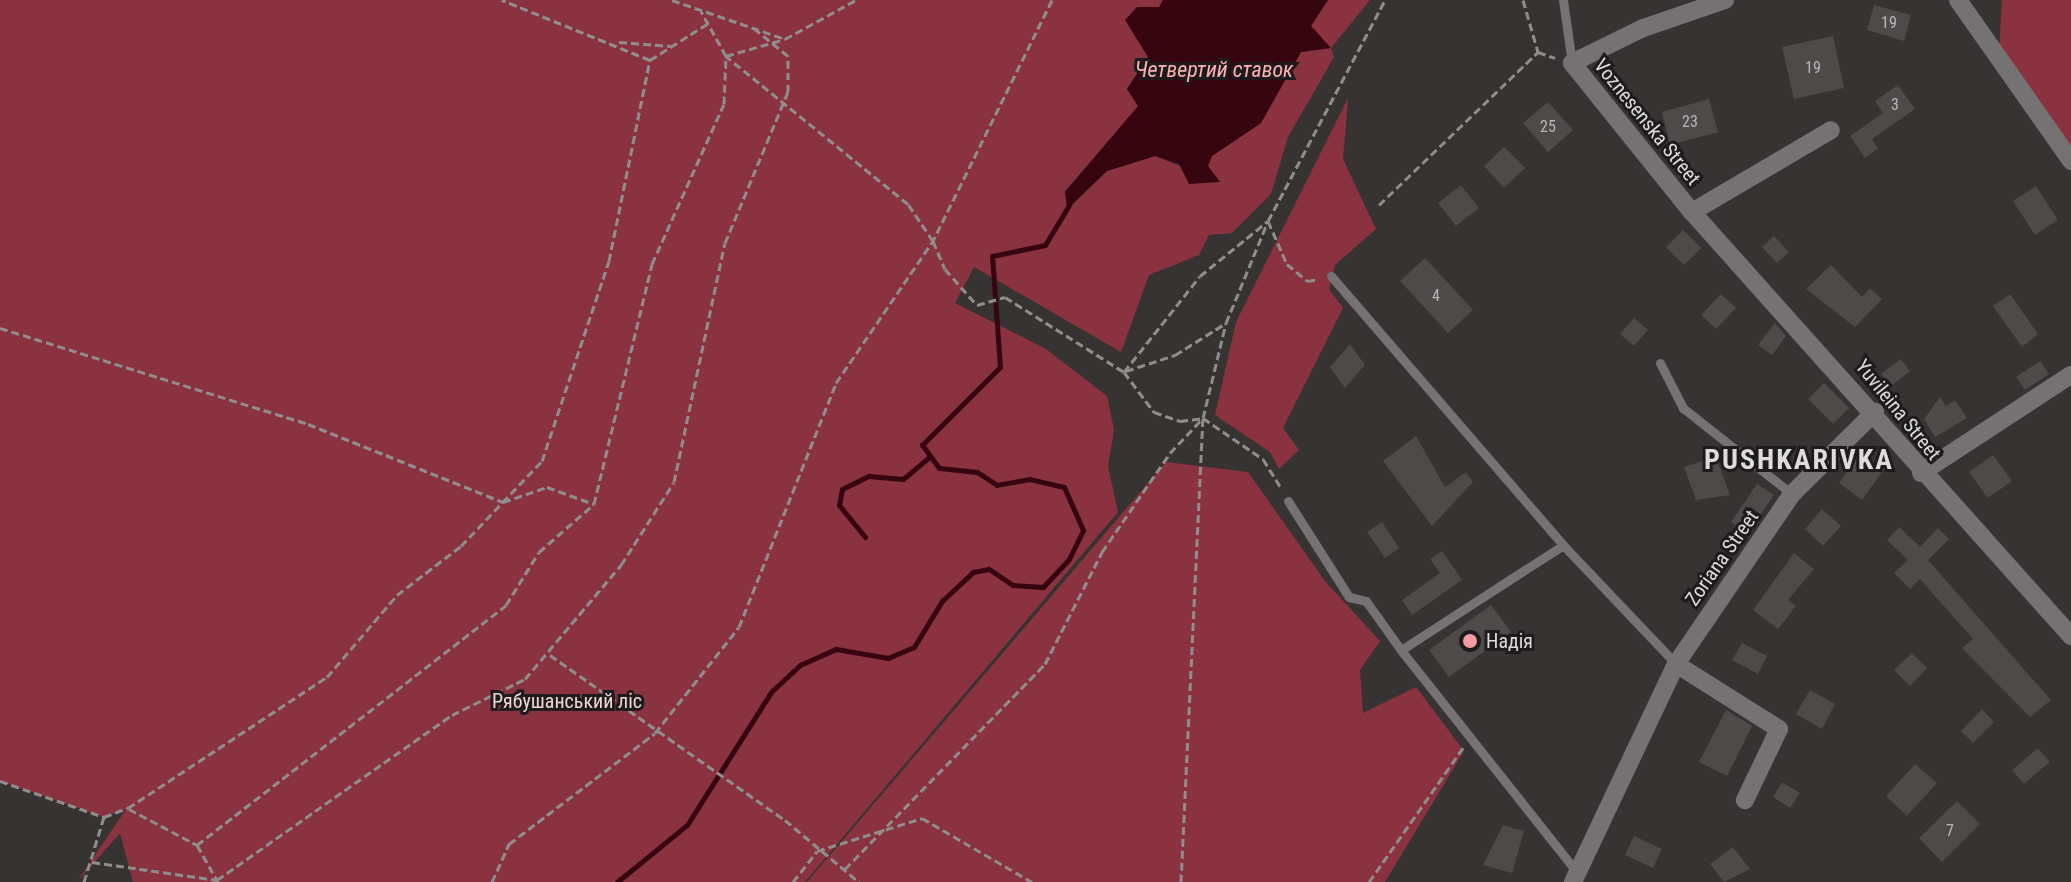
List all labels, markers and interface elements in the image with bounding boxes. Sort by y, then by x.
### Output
house number: 19 [1881,13,1897,33]
street label: Voznesenska Street [1589,54,1705,190]
water label: Четвертий ставок [1135,57,1293,83]
house number: 19 [1805,58,1821,78]
house number: 3 [1891,95,1899,115]
house number: 23 [1682,112,1698,132]
house number: 25 [1540,117,1556,137]
house number: 4 [1432,286,1440,306]
street label: Yuvileina Street [1850,355,1946,465]
district label: PUSHKARIVKA [1704,443,1894,477]
street label: Zoriana Street [1680,506,1764,610]
place label: Надія [1486,629,1533,653]
marker: Надія [1461,632,1479,650]
park label: Рябушанський ліс [492,689,642,713]
house number: 7 [1946,821,1954,841]

